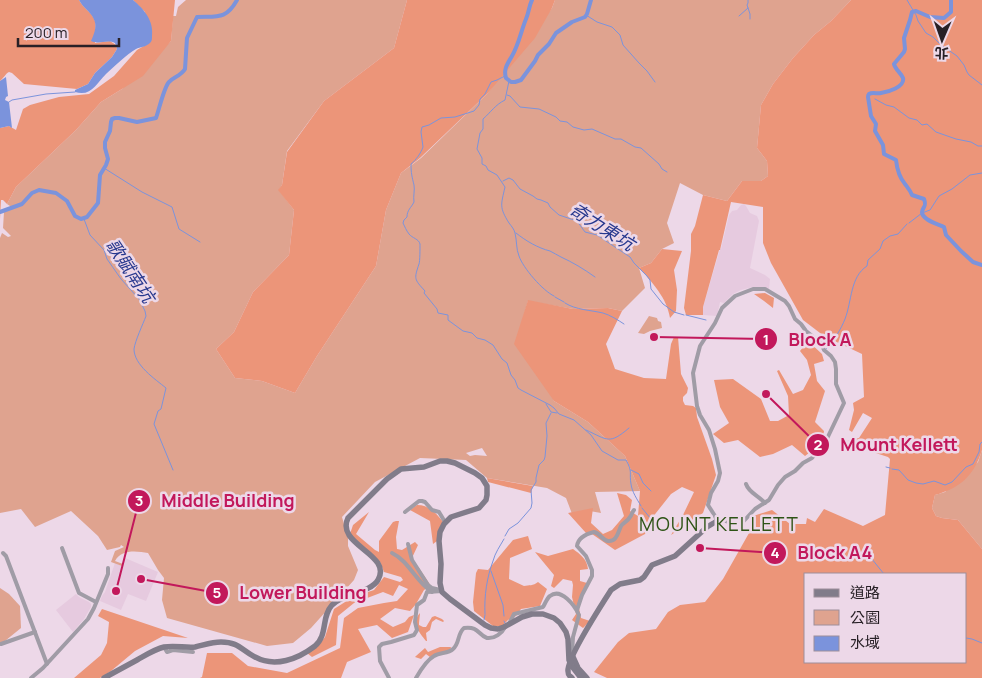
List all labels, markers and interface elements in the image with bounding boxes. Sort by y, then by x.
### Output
scale bar [18,15,119,47]
north arrow [917,15,967,65]
text: 200 m [25,22,68,43]
text: 北 [934,44,949,63]
water label: 奇力東坑 [566,197,642,257]
water label: 歌賦南坑 [101,234,163,309]
callout: Block A [754,323,862,356]
text: Block A [788,327,852,351]
text: 1 [763,329,769,350]
callout: Mount Kellett [805,428,968,461]
text: Mount Kellett [840,432,958,456]
text: 2 [814,434,823,455]
callout: Middle Building [126,485,305,518]
text: Middle Building [161,488,295,512]
text: 3 [135,490,143,511]
district label: MOUNT KELLETT [639,511,799,537]
callout: Block A4 [763,537,883,570]
text: Block A4 [798,540,872,564]
text: 4 [770,542,780,563]
legend [804,573,967,663]
callout: Lower Building [205,577,377,610]
text: Lower Building [239,580,367,604]
text: 5 [213,582,222,603]
text: 道路 [850,582,880,603]
text: 公園 [850,607,880,628]
text: 水域 [850,632,880,653]

